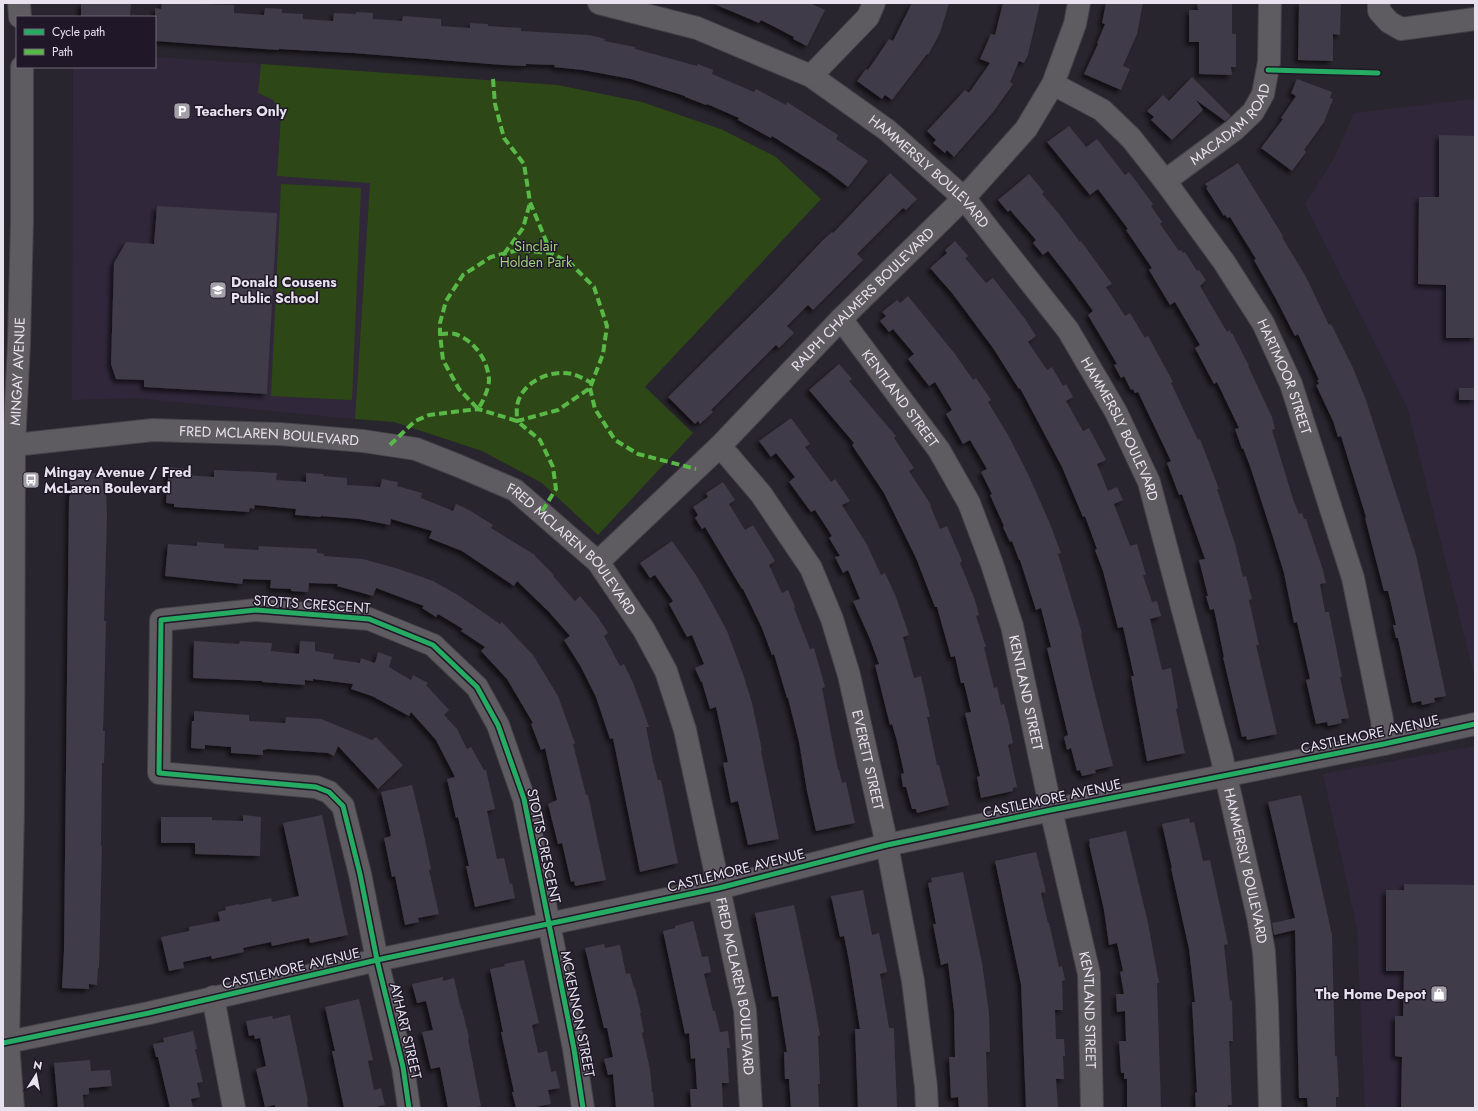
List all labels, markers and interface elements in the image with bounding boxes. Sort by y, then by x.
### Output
legend [16,16,156,68]
text: Cycle path [52,23,105,41]
text: Path [52,43,73,61]
street label: MACADAM ROAD [1186,82,1275,169]
parking icon: Teachers Only [172,101,192,121]
place label: Teachers Only [195,101,288,121]
street label: HAMMERSLY BOULEVARD [865,110,994,232]
street label: RALPH CHALMERS BOULEVARD [787,223,939,375]
park label: Sinclair Holden Park [500,236,573,272]
place label: Donald Cousens Public School [231,272,337,308]
school or university icon: Donald Cousens Public School [208,280,228,300]
street label: HARTMOOR STREET [1252,315,1317,437]
street label: MINGAY AVENUE [5,317,30,426]
street label: KENTLAND STREET [857,345,944,452]
street label: HAMMERSLY BOULEVARD [1076,353,1164,503]
street label: FRED MCLAREN BOULEVARD [179,421,360,451]
place label: Mingay Avenue / Fred McLaren Boulevard [44,462,191,498]
bus stop icon: Mingay Avenue / Fred McLaren Boulevard [21,470,41,490]
street label: FRED MCLAREN BOULEVARD [504,478,641,619]
street label: STOTTS CRESCENT [253,590,371,618]
street label: KENTLAND STREET [1004,633,1048,753]
street label: EVERETT STREET [847,708,889,812]
street label: CASTLEMORE AVENUE [1299,710,1441,758]
street label: CASTLEMORE AVENUE [981,774,1123,822]
street label: HAMMERSLY BOULEVARD [1219,786,1272,945]
street label: STOTTS CRESCENT [522,787,566,906]
street label: CASTLEMORE AVENUE [665,843,807,897]
street label: FRED MCLAREN BOULEVARD [711,896,759,1076]
street label: CASTLEMORE AVENUE [220,942,362,994]
street label: MCKENNON STREET [556,949,600,1079]
street label: KENTLAND STREET [1074,949,1101,1069]
street label: AYHART STREET [385,981,427,1081]
place label: The Home Depot [1315,984,1427,1004]
shop icon: The Home Depot [1429,984,1449,1004]
north arrow [16,1055,56,1095]
text: N [32,1056,44,1074]

